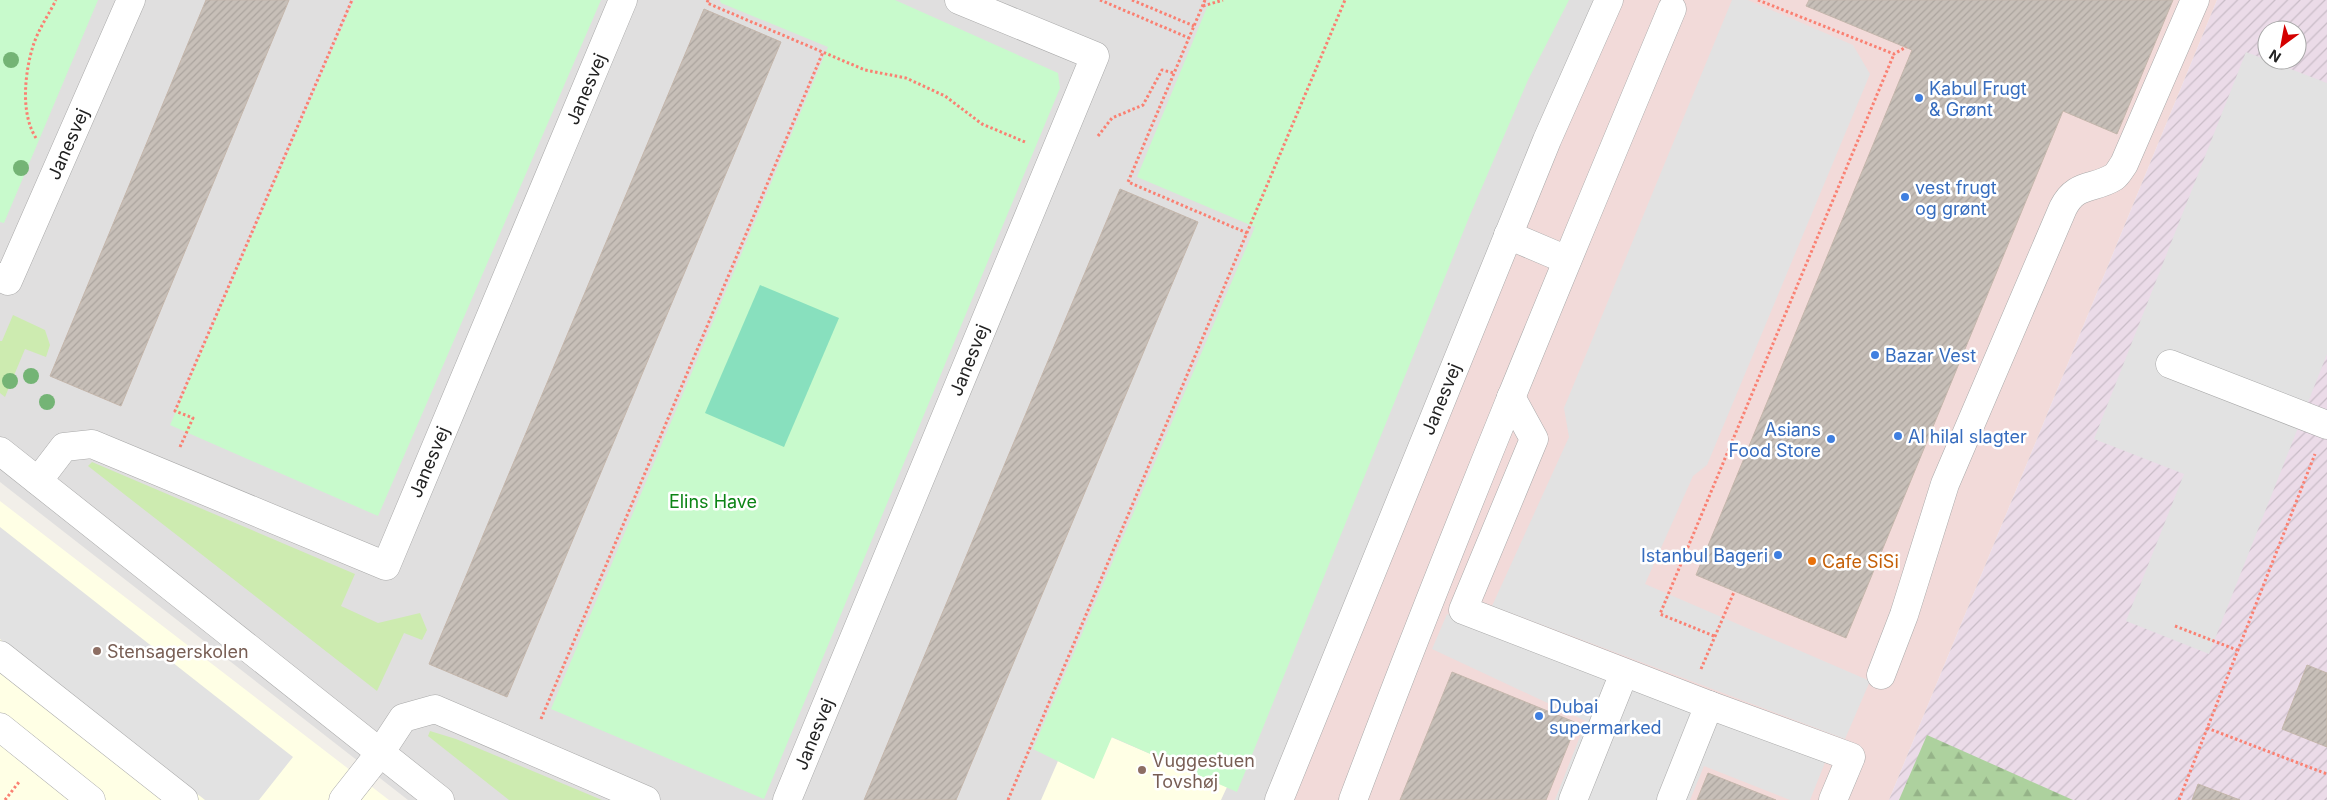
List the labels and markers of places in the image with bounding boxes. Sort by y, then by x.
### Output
place label: Kabul Frugt & Grønt [1929,78,2027,120]
marker: Kabul Frugt & Grønt [1913,92,1925,104]
place label: vest frugt og grønt [1915,177,1997,219]
marker: vest frugt og grønt [1899,191,1911,203]
place label: Bazar Vest [1885,345,1976,366]
marker: Bazar Vest [1869,349,1881,361]
place label: Asians Food Store [1728,419,1821,461]
place label: Al hilal slagter [1908,426,2027,447]
marker: Al hilal slagter [1892,430,1904,442]
marker: Asians Food Store [1825,433,1837,445]
place label: Istanbul Bageri [1641,545,1768,566]
marker: Istanbul Bageri [1772,549,1784,561]
place label: Cafe SiSi [1822,551,1899,572]
marker: Cafe SiSi [1806,555,1818,567]
place label: Stensagerskolen [107,641,249,662]
marker: Stensagerskolen [91,645,103,657]
place label: Dubai supermarked [1549,696,1662,738]
marker: Dubai supermarked [1533,710,1545,722]
place label: Vuggestuen Tovshøj [1152,750,1255,792]
marker: Vuggestuen Tovshøj [1136,764,1148,776]

